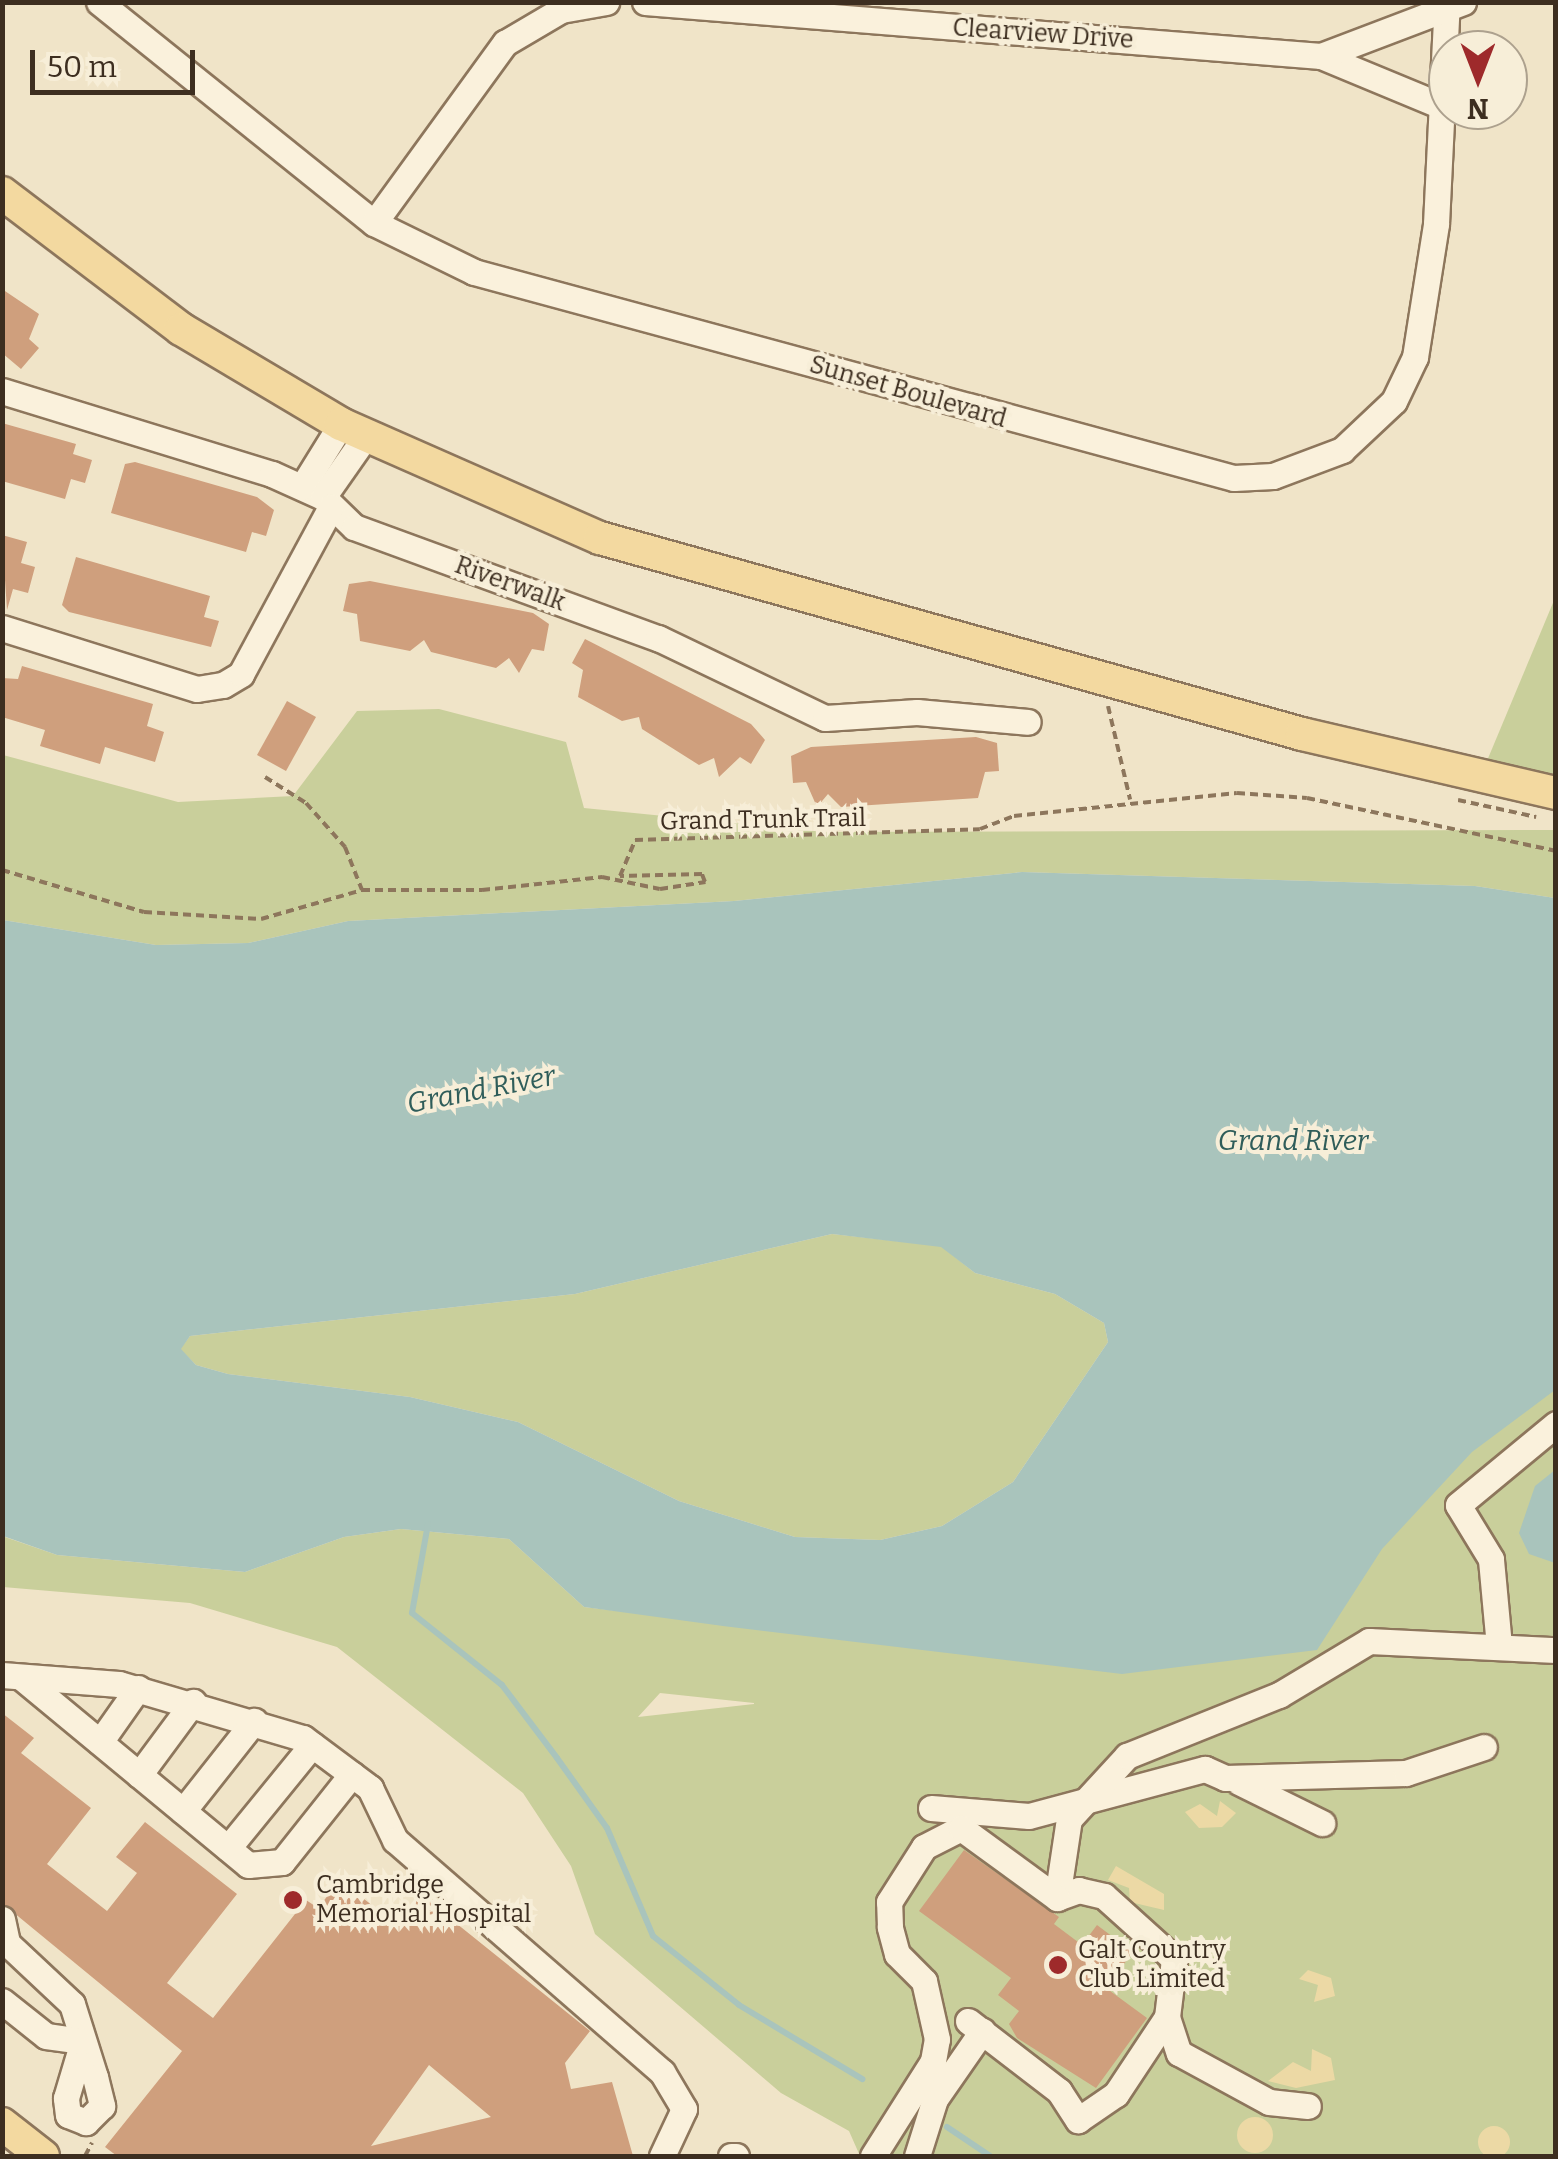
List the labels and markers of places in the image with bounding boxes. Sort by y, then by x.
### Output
place label: Cambridge Memorial Hospital [316,1871,531,1930]
marker: Cambridge Memorial Hospital [280,1887,306,1913]
place label: Galt Country Club Limited [1078,1936,1226,1995]
marker: Galt Country Club Limited [1047,1954,1069,1976]

